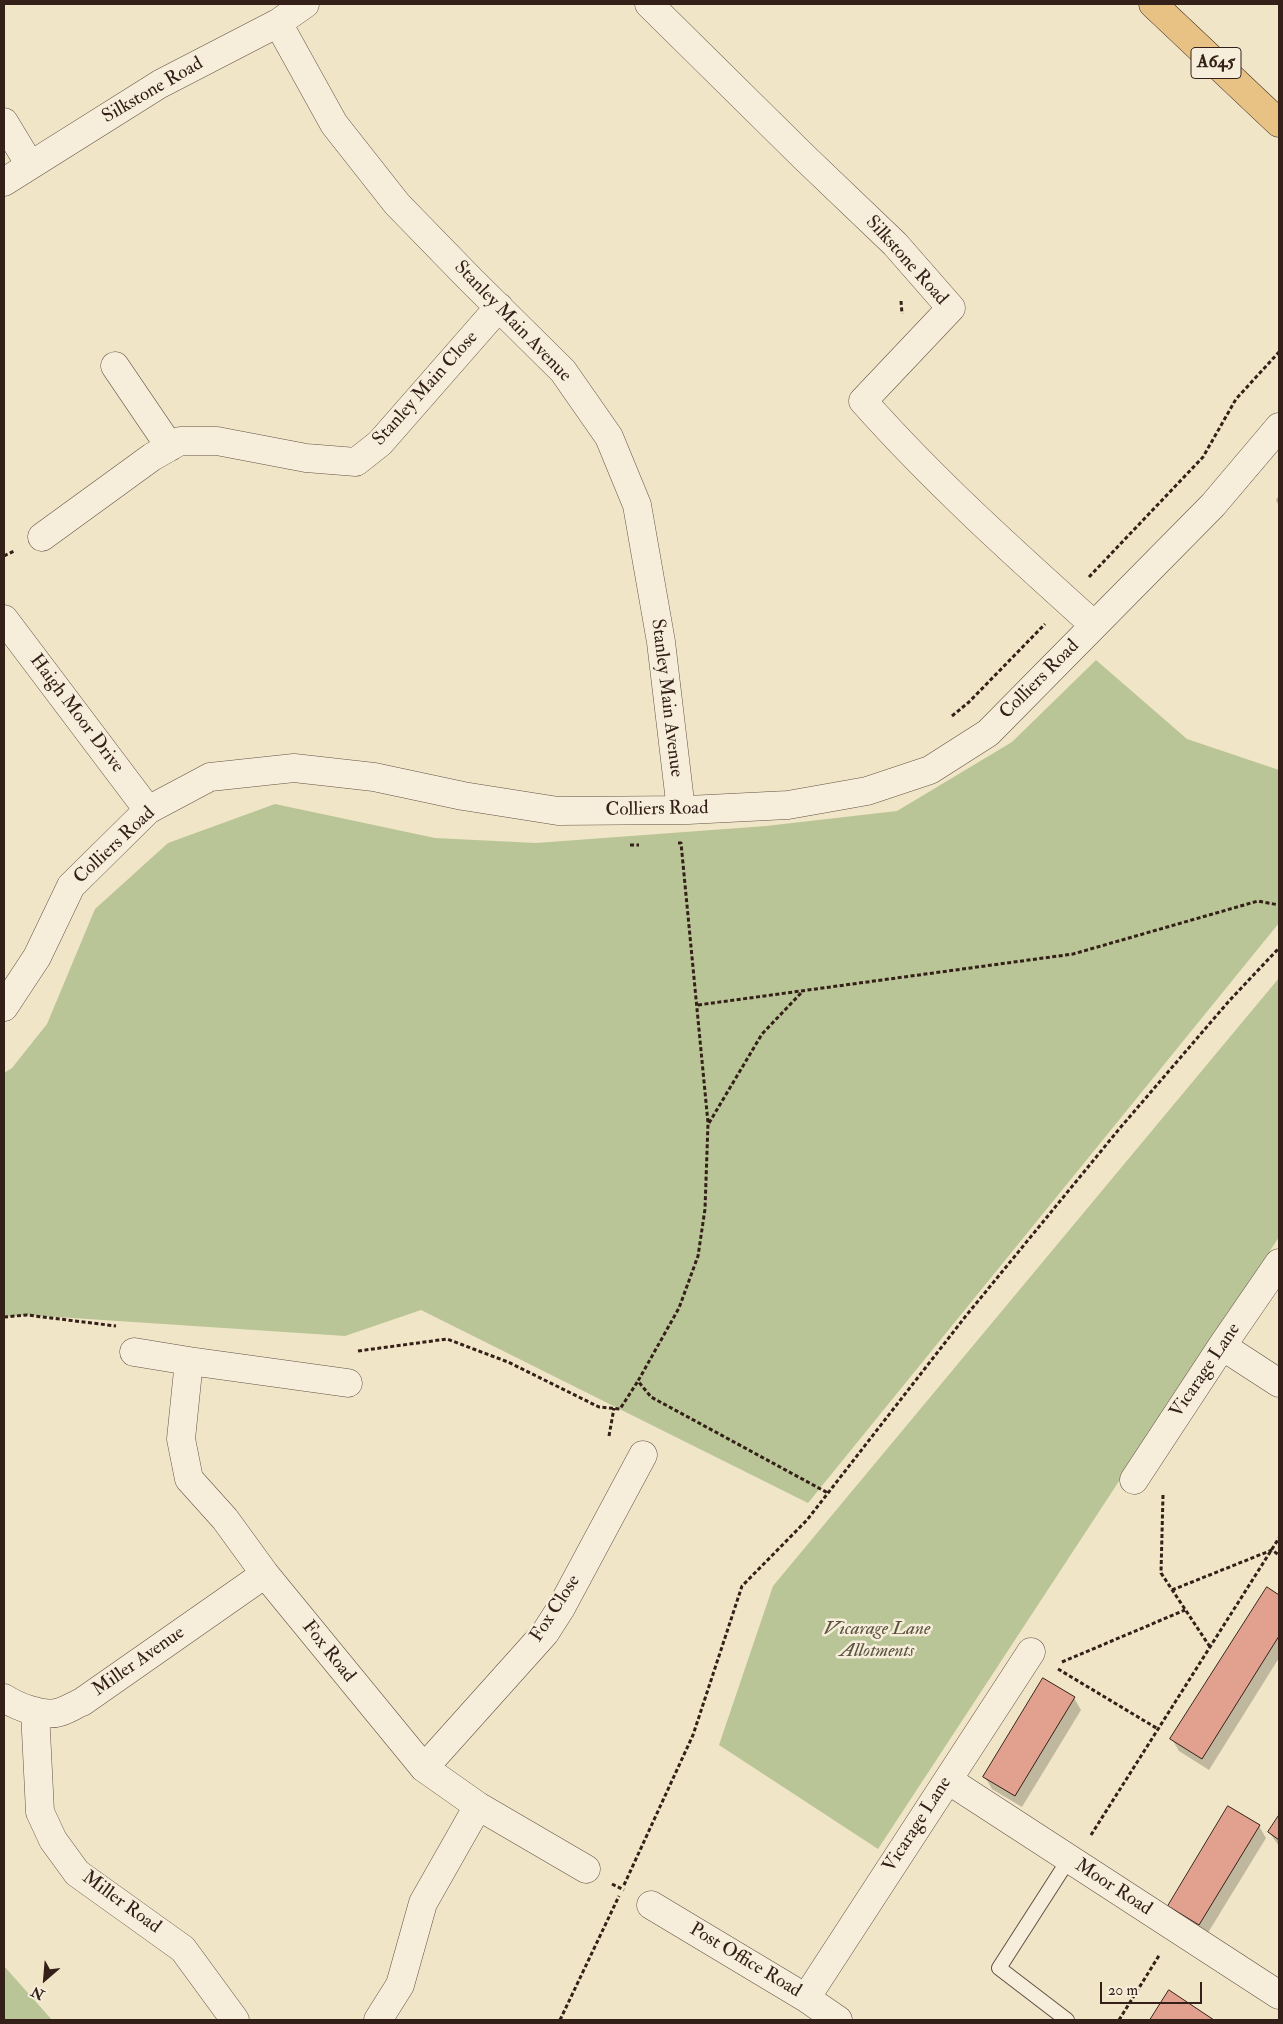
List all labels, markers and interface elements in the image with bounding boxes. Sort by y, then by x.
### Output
road number: A645 [1191,48,1241,78]
street label: Silkstone Road [99,53,207,129]
street label: Silkstone Road [860,212,952,310]
street label: Stanley Main Avenue [448,257,576,387]
street label: Stanley Main Close [368,327,484,451]
street label: Stanley Main Avenue [645,618,687,778]
street label: Colliers Road [996,636,1084,724]
street label: Haigh Moor Drive [24,650,128,778]
street label: Colliers Road [605,798,709,822]
street label: Colliers Road [70,803,160,889]
street label: Vicarage Lane [1166,1319,1246,1423]
street label: Fox Close [526,1571,586,1647]
street label: Fox Road [296,1617,360,1687]
park label: Vicarage Lane Allotments [824,1619,930,1663]
street label: Miller Avenue [89,1622,189,1702]
street label: Vicarage Lane [879,1773,957,1877]
street label: Moor Road [1070,1855,1156,1921]
street label: Miller Road [77,1867,165,1939]
street label: Post Office Road [685,1919,805,2003]
north arrow [20,1954,70,2004]
scale bar [1103,1972,1206,2004]
text: 20 m [1108,1981,1138,2000]
text: N [29,1982,47,2003]

